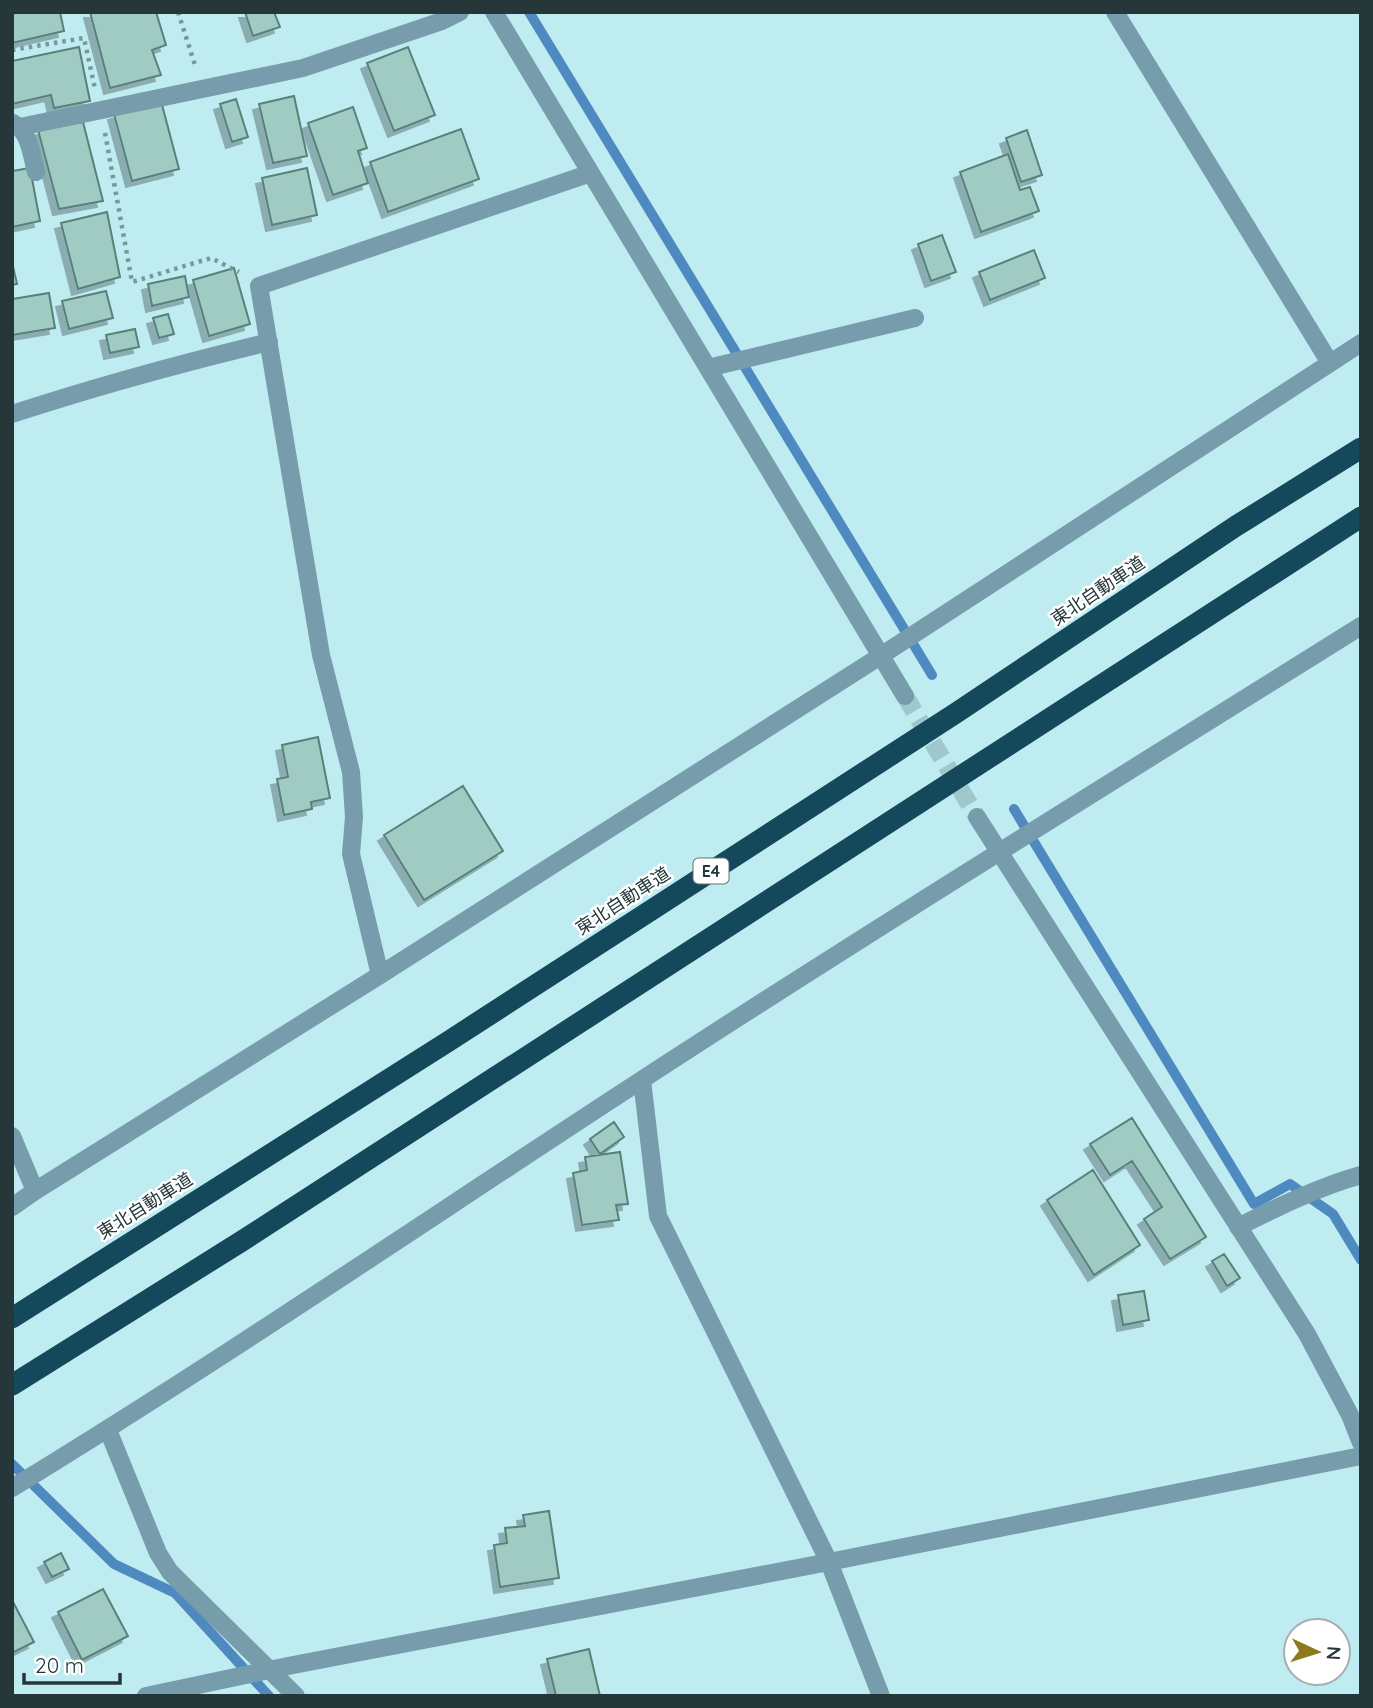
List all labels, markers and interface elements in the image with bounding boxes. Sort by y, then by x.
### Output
street label: 東北自動車道 [1047,551,1149,630]
road number: E4 [694,858,728,884]
street label: 東北自動車道 [571,862,674,940]
street label: 東北自動車道 [93,1167,197,1244]
north arrow [1282,1617,1352,1687]
scale bar [24,1642,121,1686]
text: N [1322,1645,1346,1661]
text: 20 m [35,1652,84,1678]

